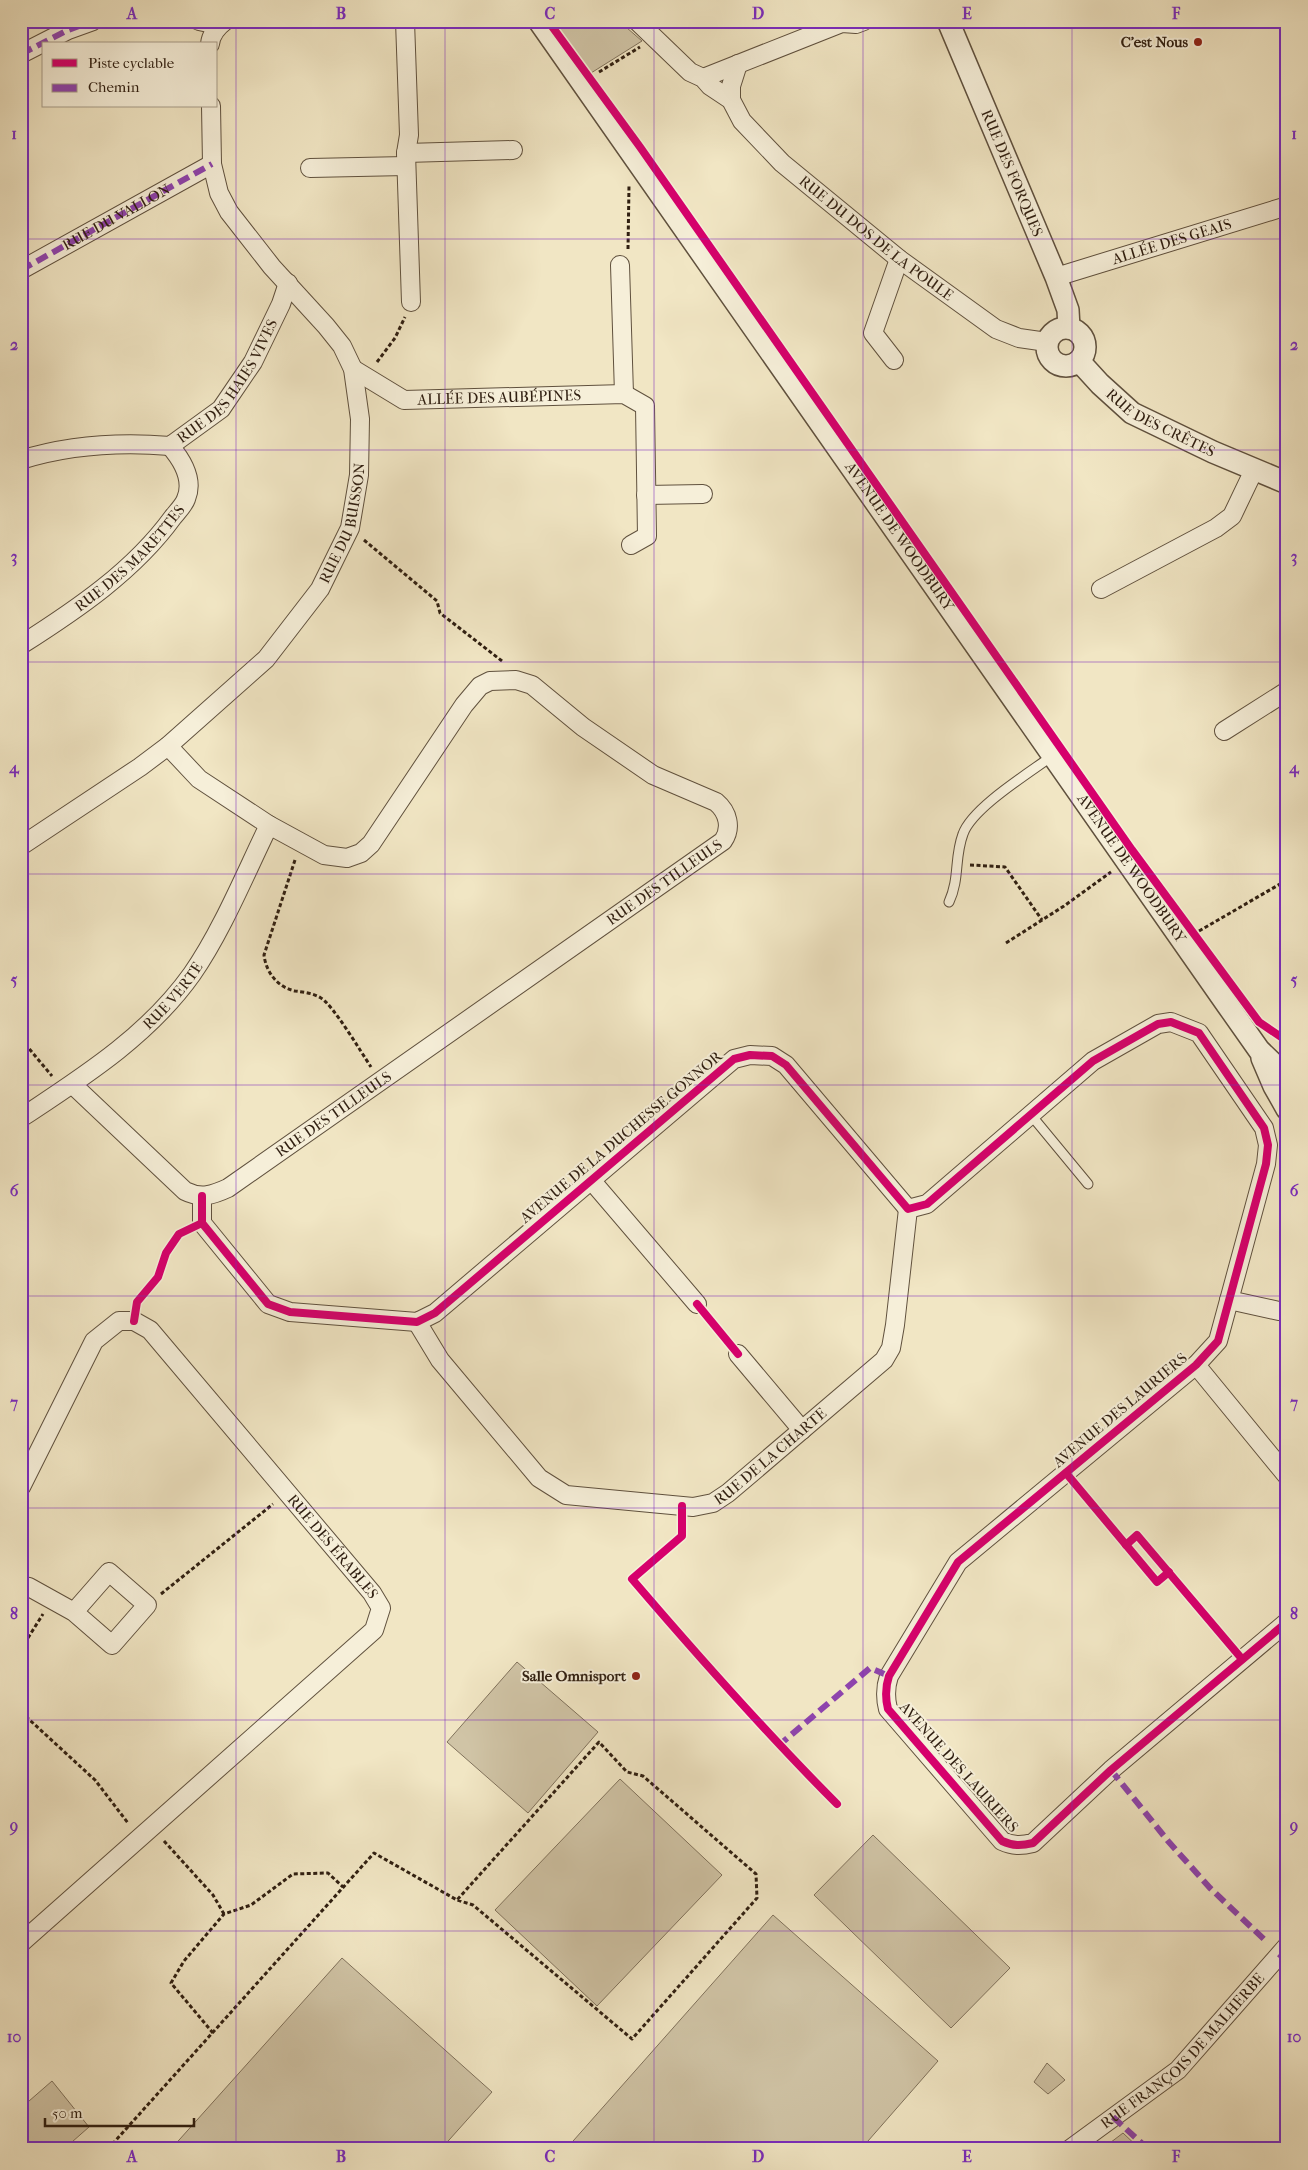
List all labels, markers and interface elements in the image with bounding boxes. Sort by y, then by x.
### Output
text: A [126,4,138,23]
text: B [336,4,346,23]
text: C [545,4,556,23]
text: D [752,4,764,23]
text: E [962,4,972,23]
text: F [1171,4,1181,23]
place label: C'est Nous [1121,33,1188,51]
marker: C'est Nous [1192,36,1204,48]
legend [42,42,218,108]
text: Piste cyclable [88,54,175,72]
text: Chemin [88,78,140,96]
street label: RUE DES FORQUES [977,107,1047,239]
text: 1 [11,124,17,143]
text: 1 [1291,124,1297,143]
street label: RUE DU DOS DE LA POULE [796,172,957,304]
street label: RUE DU VALLON [59,180,174,254]
street label: ALLÉE DES GEAIS [1109,215,1234,269]
street label: RUE DES HAIES VIVES [173,316,281,447]
text: 2 [10,335,18,354]
text: 2 [1290,335,1298,354]
street label: RUE DES CRÊTES [1102,385,1218,461]
street label: ALLÉE DES AUBÉPINES [416,386,582,409]
street label: AVENUE DE WOODBURY [841,458,958,615]
street label: RUE DU BUISSON [315,462,368,586]
street label: RUE DES MARETTES [71,501,189,615]
text: 3 [11,547,17,567]
text: 3 [1291,547,1297,567]
text: 4 [8,758,20,778]
text: 4 [1288,758,1300,778]
street label: AVENUE DE WOODBURY [1073,790,1190,947]
street label: RUE DES TILLEULS [603,835,726,929]
street label: RUE VERTE [139,959,206,1033]
text: 5 [11,970,18,989]
text: 5 [1291,970,1298,989]
street label: AVENUE DE LA DUCHESSE GONNOR [516,1046,727,1228]
street label: RUE DES TILLEULS [272,1067,395,1161]
text: 6 [10,1181,19,1200]
text: 6 [1290,1181,1299,1200]
street label: AVENUE DES LAURIERS [1049,1349,1191,1472]
text: 7 [9,1393,18,1412]
text: 7 [1289,1393,1298,1412]
street label: RUE DE LA CHARTE [710,1404,830,1509]
street label: RUE DES ÉRABLES [284,1491,382,1602]
text: 8 [10,1604,18,1623]
text: 8 [1290,1604,1298,1623]
place label: Salle Omnisport [522,1667,627,1685]
marker: Salle Omnisport [630,1670,642,1682]
street label: AVENUE DES LAURIERS [895,1697,1023,1836]
text: 9 [9,1816,18,1836]
text: 9 [1289,1816,1298,1836]
street label: RUE FRANÇOIS DE MALHERBE [1097,1969,1268,2133]
text: 10 [7,2027,21,2046]
text: 10 [1287,2027,1301,2046]
scale bar [45,2095,194,2127]
text: 50 m [52,2104,83,2122]
text: A [126,2147,138,2166]
text: B [336,2147,346,2166]
text: C [545,2147,556,2166]
text: D [752,2147,764,2166]
text: E [962,2147,972,2166]
text: F [1171,2147,1181,2166]

